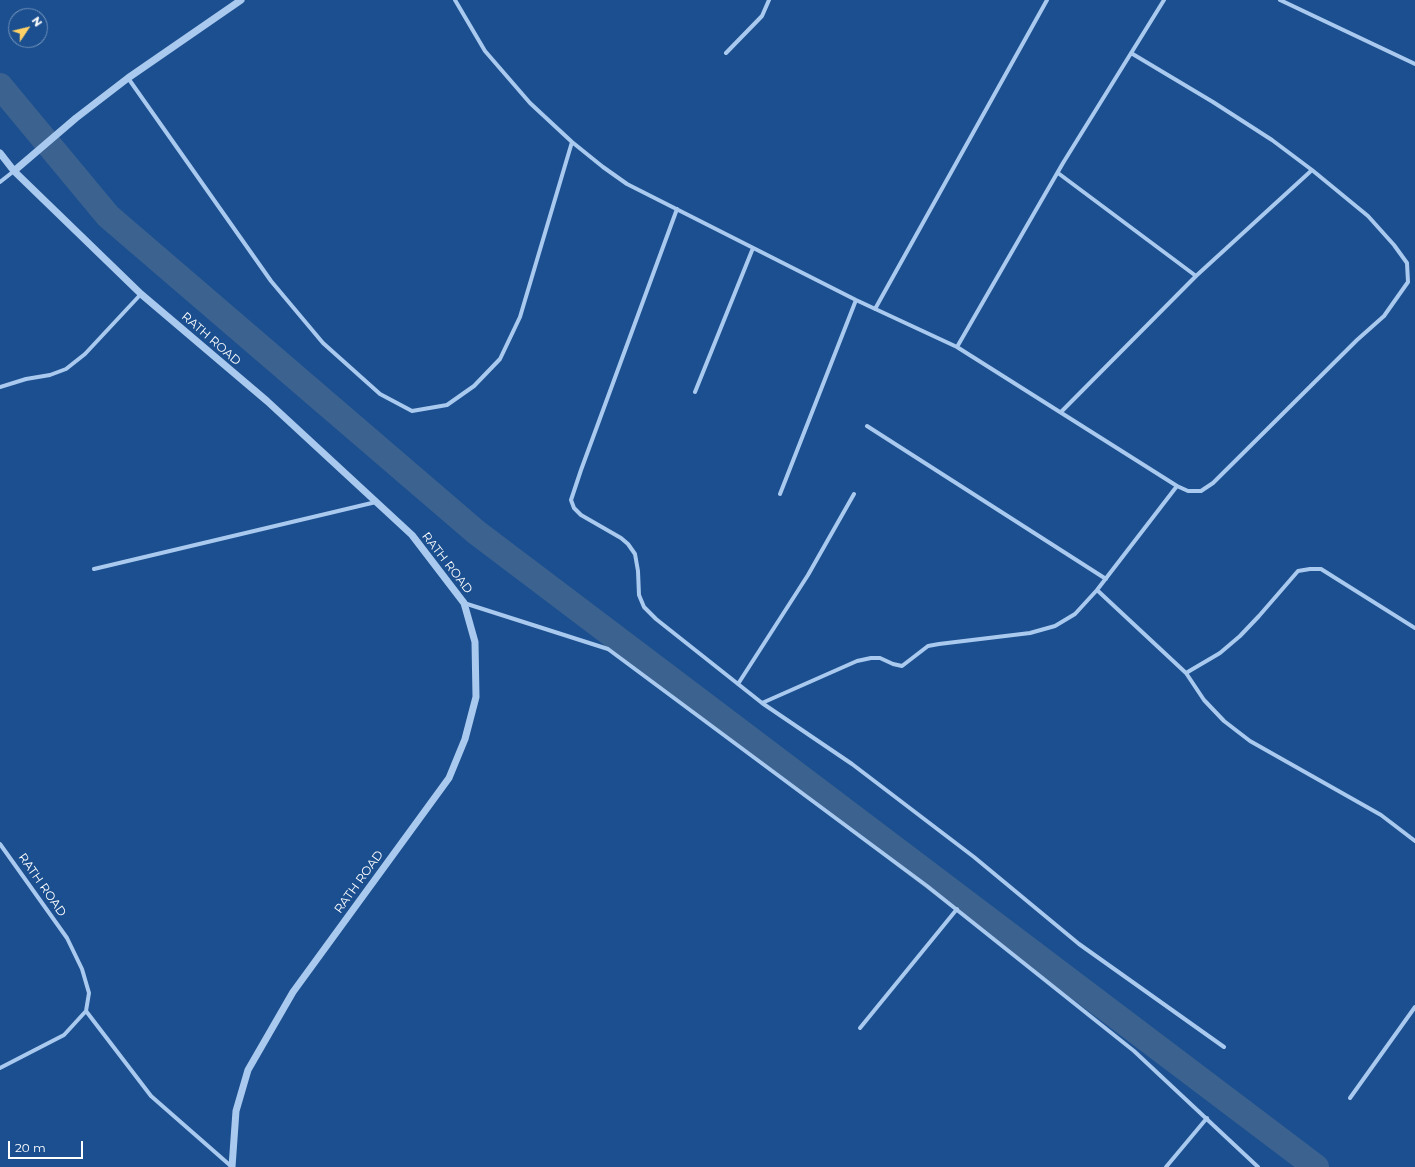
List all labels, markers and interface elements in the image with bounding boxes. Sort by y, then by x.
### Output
north arrow [8,8,48,48]
text: N [29,14,45,29]
street label: RATH ROAD [178,309,244,369]
street label: RATH ROAD [419,529,475,597]
street label: RATH ROAD [331,848,387,916]
street label: RATH ROAD [15,851,69,919]
scale bar [10,1133,85,1159]
text: 20 m [15,1140,46,1155]

